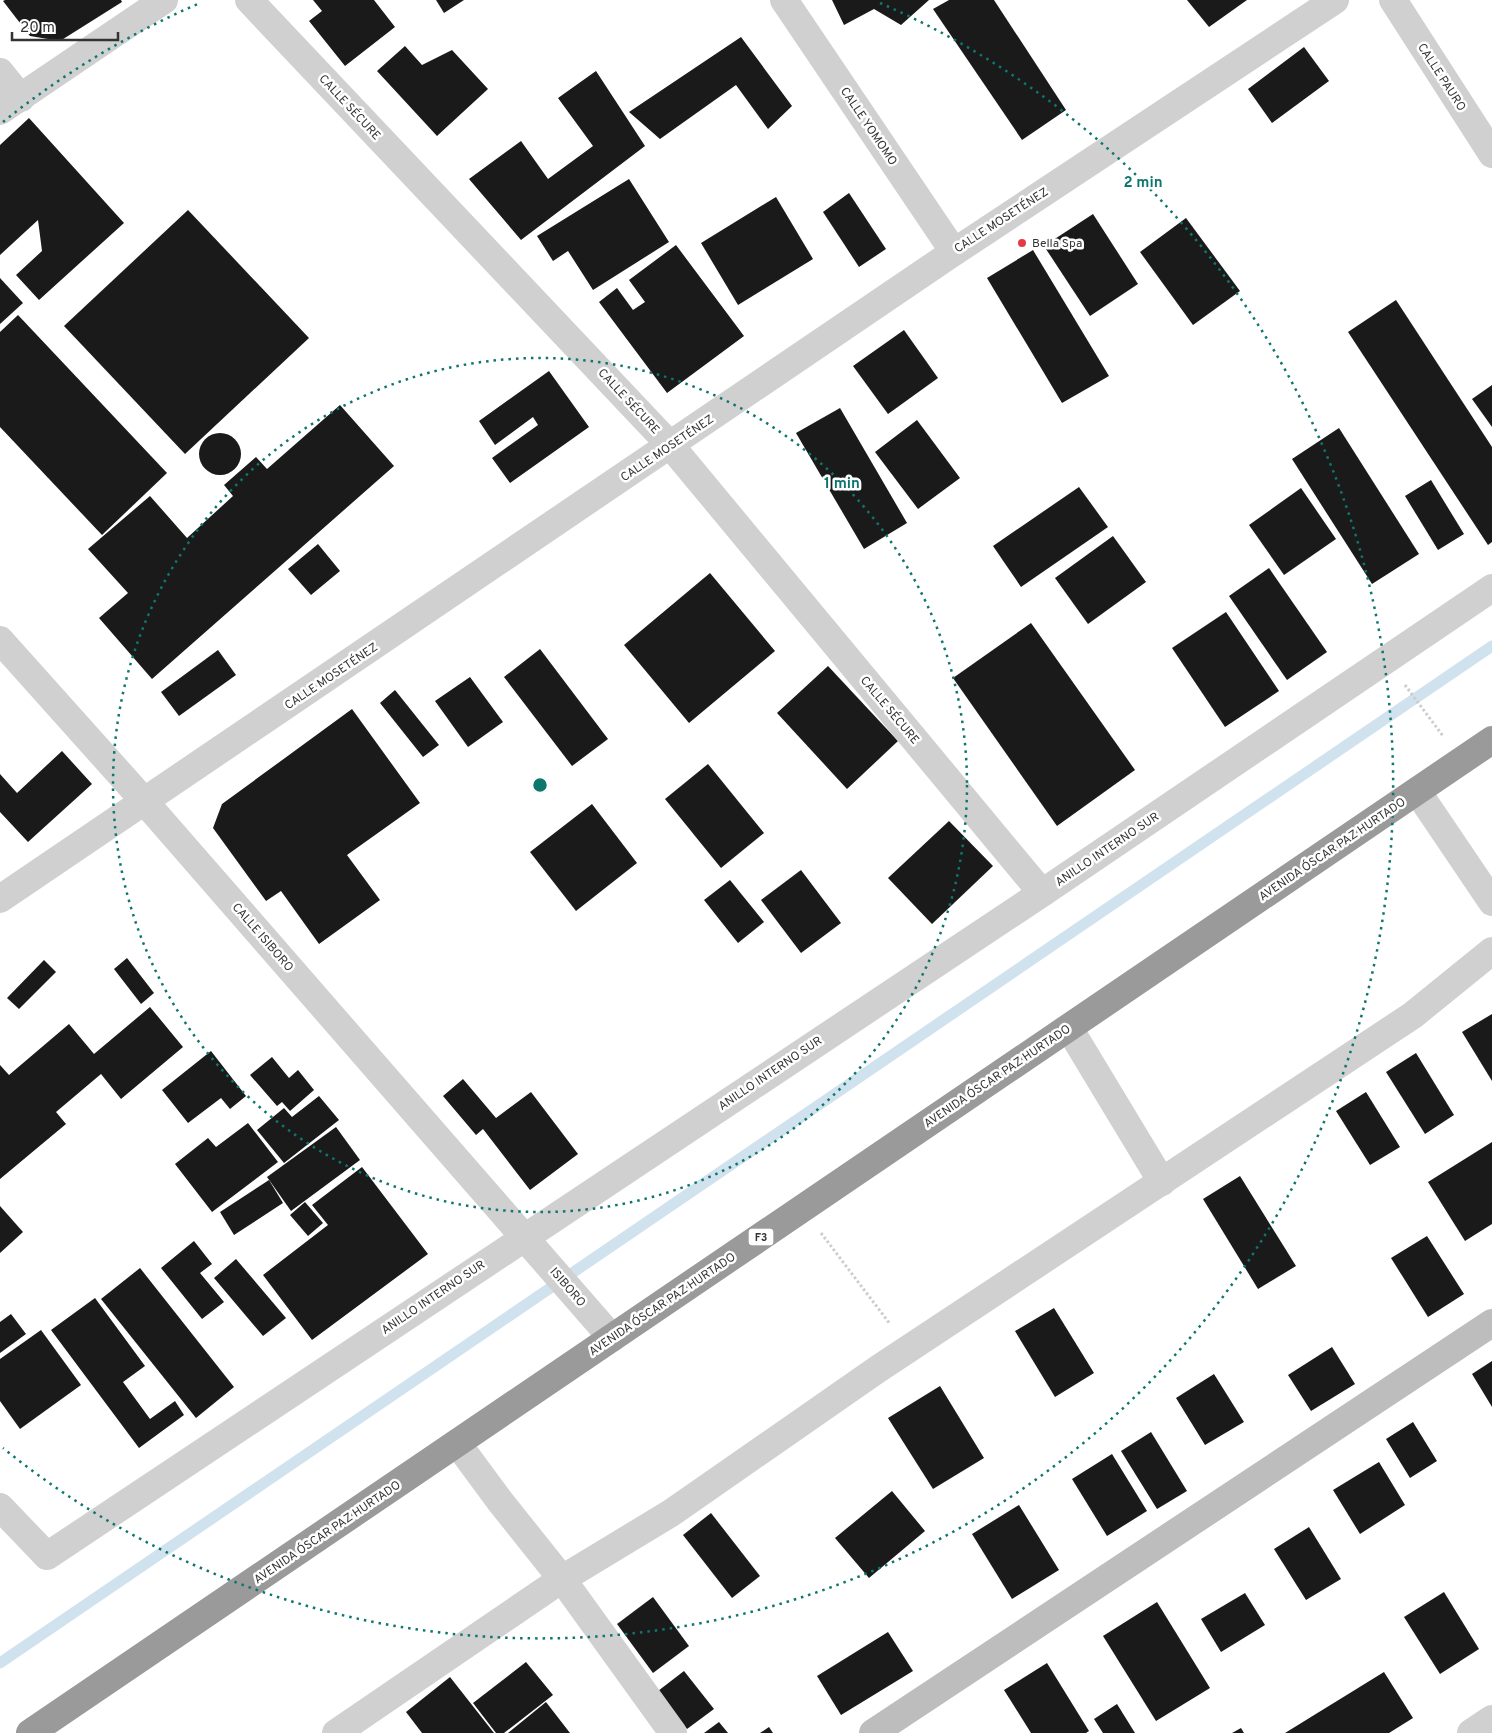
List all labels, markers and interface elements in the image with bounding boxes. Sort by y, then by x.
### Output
scale bar [12,10,119,42]
text: 20 m [20,19,55,38]
street label: CALLE PAURO [1413,41,1469,115]
street label: CALLE SÉCURE [315,71,384,144]
street label: CALLE YOMOMO [836,84,900,169]
text: 2 min [1123,174,1163,193]
street label: CALLE MOSETÉNEZ [951,184,1052,257]
place label: Bella Spa [1032,236,1082,252]
marker: Bella Spa [1016,237,1028,249]
street label: CALLE SÉCURE [594,365,663,438]
street label: CALLE MOSETÉNEZ [618,412,717,486]
text: 1 min [824,475,860,494]
street label: CALLE MOSETÉNEZ [282,640,381,714]
street label: CALLE SÉCURE [856,673,922,748]
centre of rings [531,776,549,794]
street label: AVENIDA ÓSCAR PAZ HURTADO [1256,795,1409,905]
street label: ANILLO INTERNO SUR [1053,809,1163,891]
street label: CALLE ISIBORO [228,900,297,975]
street label: AVENIDA ÓSCAR PAZ HURTADO [921,1022,1074,1132]
street label: ANILLO INTERNO SUR [716,1033,826,1115]
road number: F3 [748,1228,774,1246]
street label: AVENIDA ÓSCAR PAZ HURTADO [586,1250,739,1360]
street label: ANILLO INTERNO SUR [379,1257,489,1339]
street label: ISIBORO [546,1265,589,1311]
street label: AVENIDA ÓSCAR PAZ HURTADO [251,1478,404,1588]

